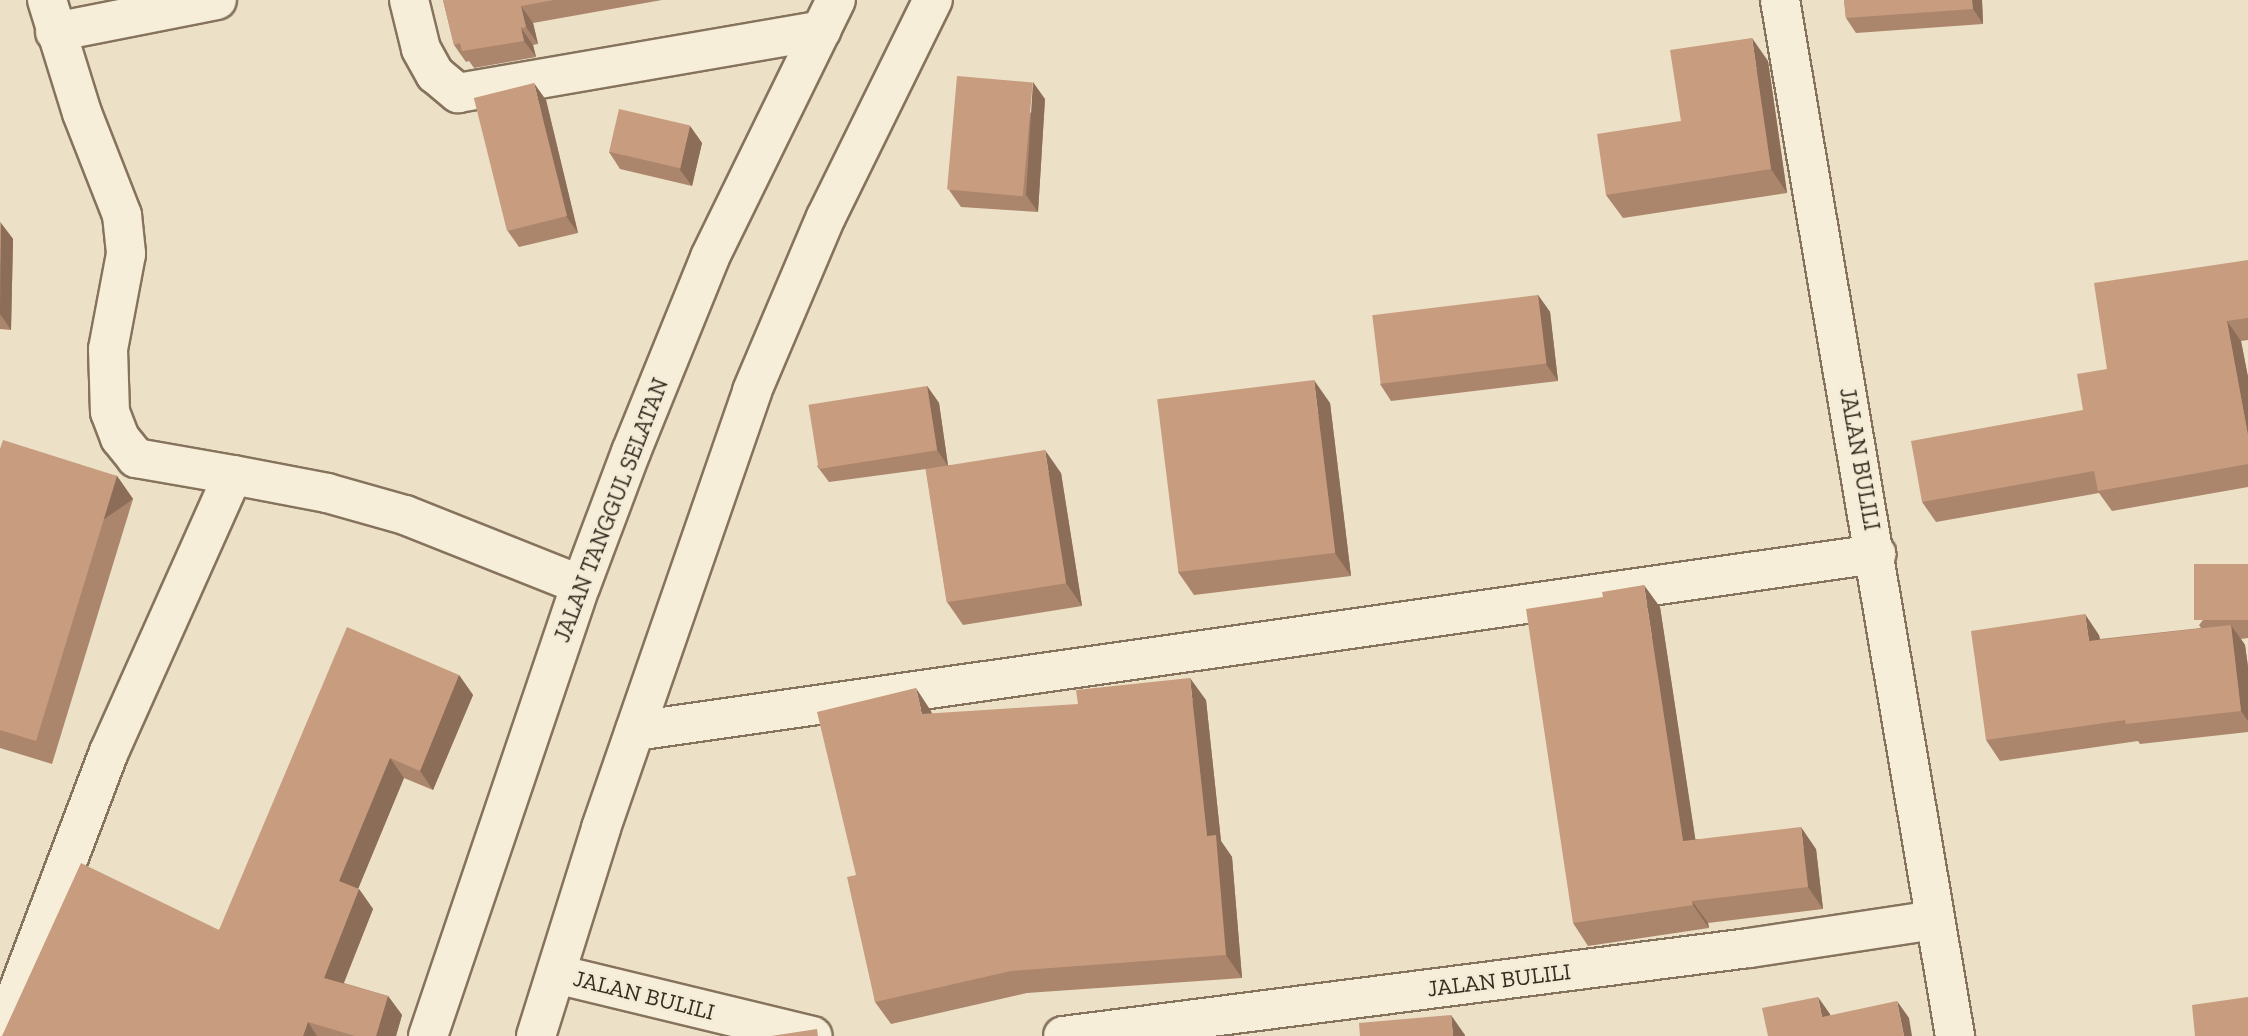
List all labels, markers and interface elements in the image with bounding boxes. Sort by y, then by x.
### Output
street label: JALAN TANGGUL SELATAN [548,374,674,646]
street label: JALAN BULILI [1834,385,1886,533]
street label: JALAN BULILI [1426,958,1572,1002]
street label: JALAN BULILI [571,964,717,1026]

